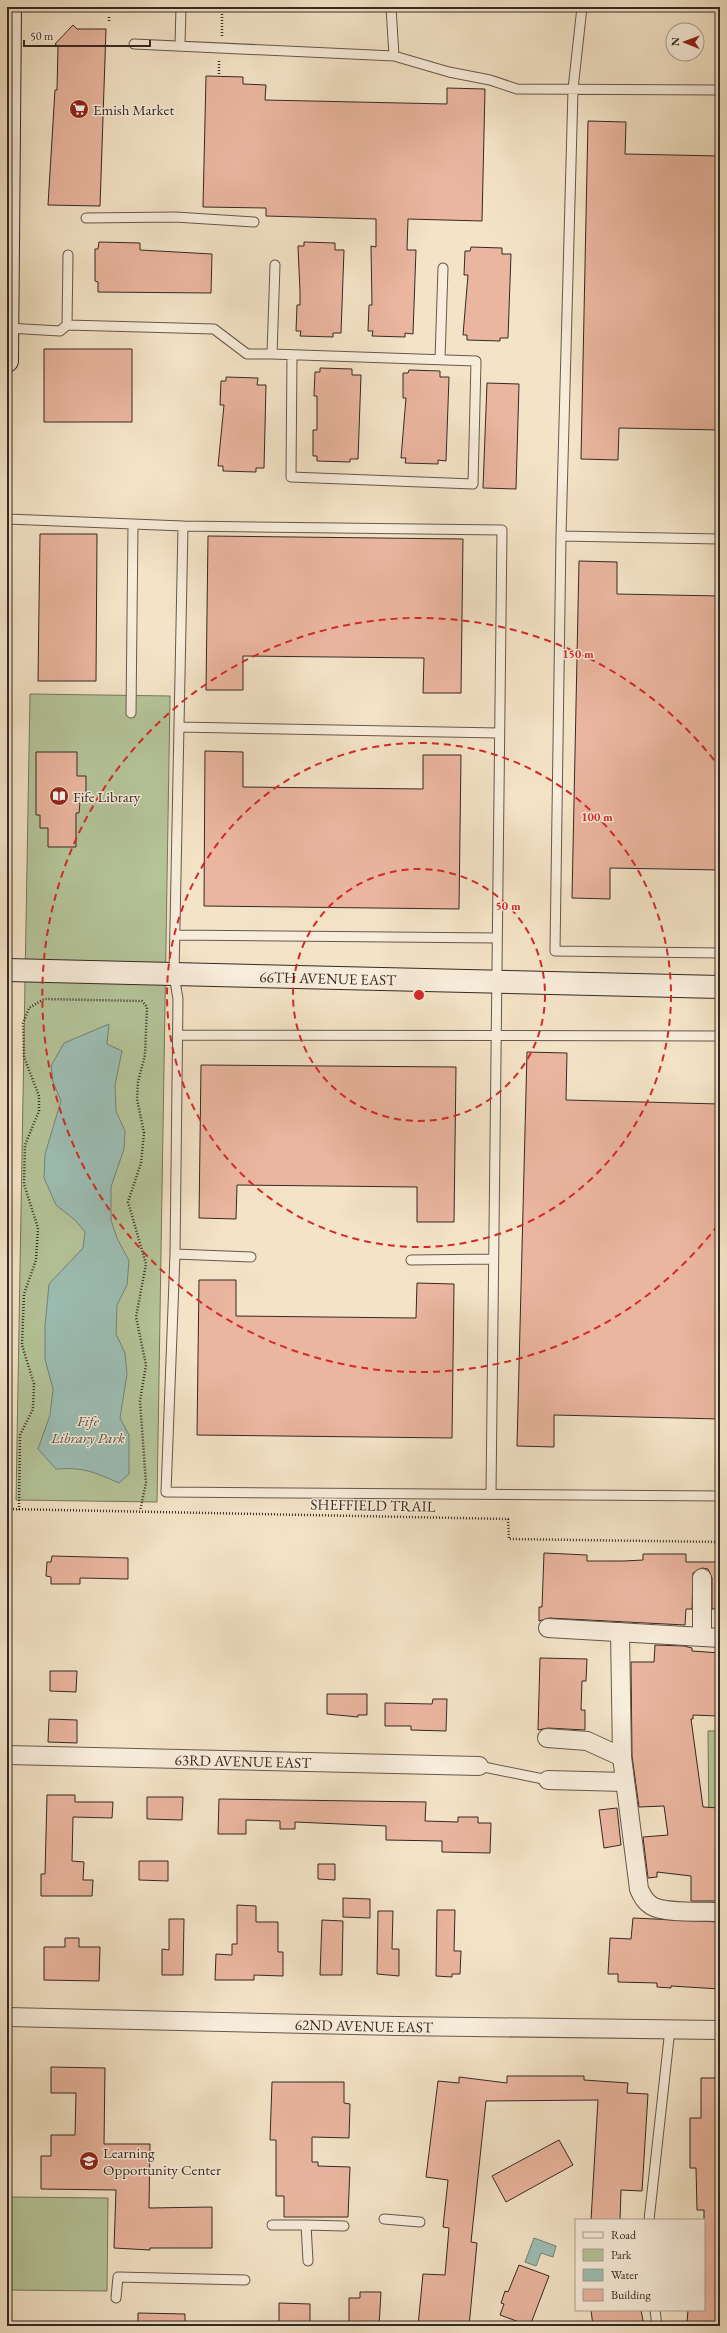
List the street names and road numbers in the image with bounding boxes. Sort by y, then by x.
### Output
street label: 66TH AVENUE EAST [259,967,397,989]
street label: SHEFFIELD TRAIL [310,1494,436,1516]
street label: 63RD AVENUE EAST [174,1749,312,1772]
street label: 62ND AVENUE EAST [295,2014,434,2036]

